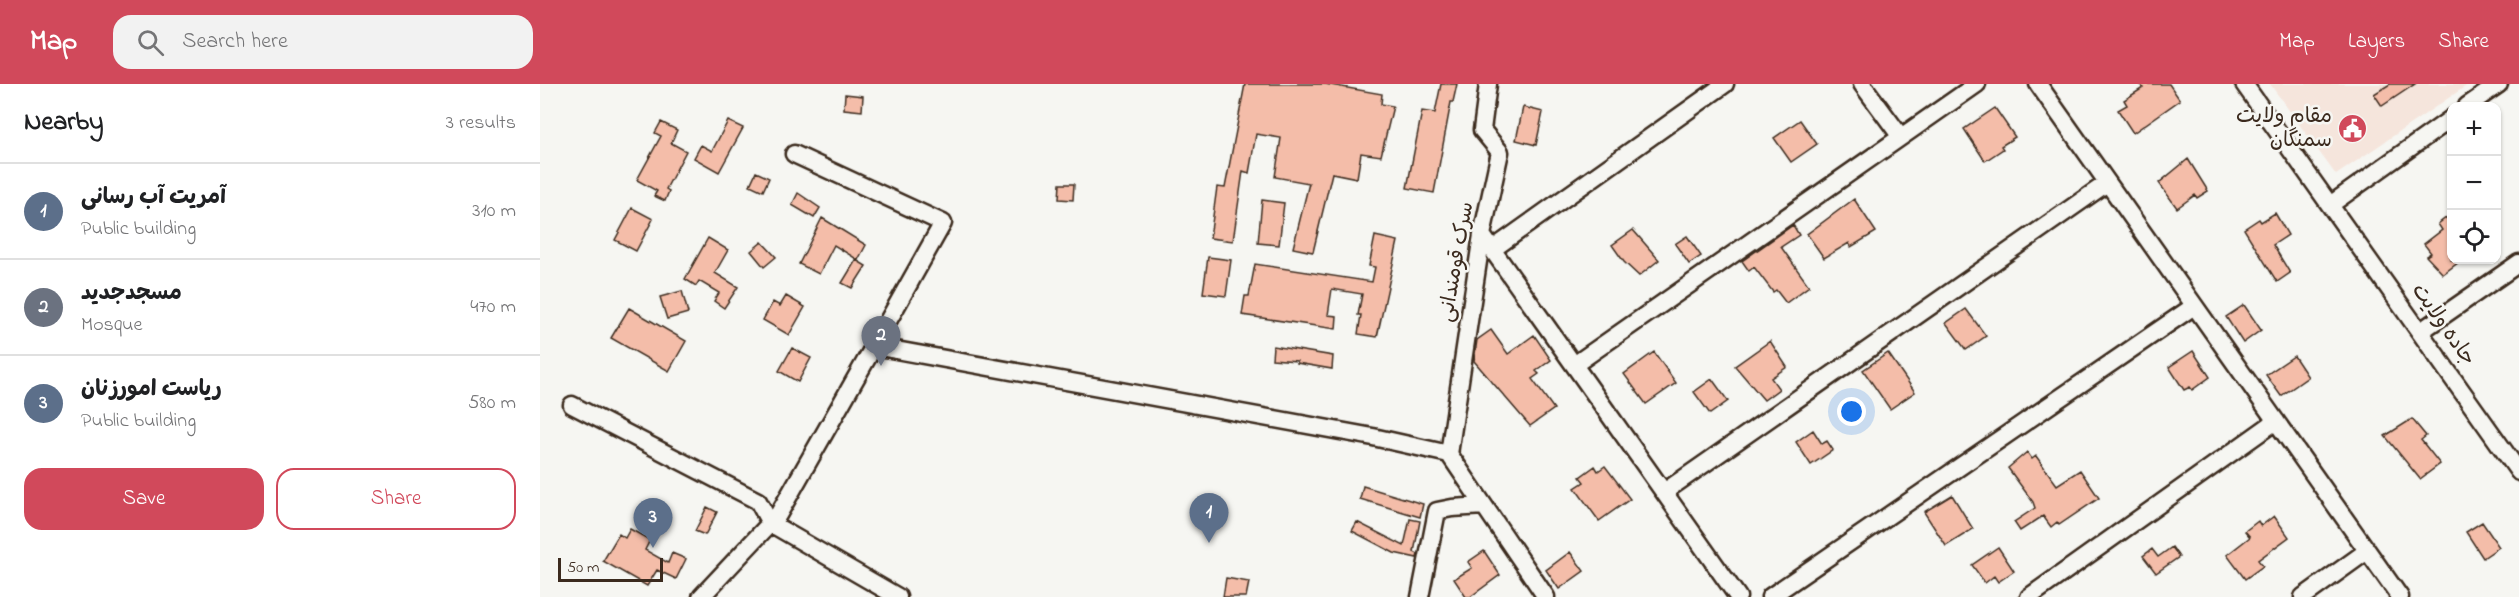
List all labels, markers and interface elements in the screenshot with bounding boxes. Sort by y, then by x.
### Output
search box [113,15,533,69]
text: Map [30,22,77,63]
icon: search [134,26,167,59]
text: Search here [182,26,288,58]
text: Map [2279,27,2315,57]
text: Layers [2348,27,2405,57]
text: Share [2438,27,2489,57]
place label: مقام ولایت سمنگان [2236,102,2332,156]
map controls [2447,102,2501,264]
button: + [2447,102,2501,156]
text: Nearby [24,104,103,142]
text: 3 results [446,109,516,138]
public building icon: مقام ولایت سمنگان [2337,113,2369,145]
button: − [2447,156,2501,210]
text: آمریت آب رسانی [81,182,226,214]
text: 1 [40,197,47,226]
text: 310 m [472,197,516,226]
street label: سرک قومندانی [1432,199,1482,325]
button: locate [2447,210,2501,264]
text: Public building [81,215,196,244]
text: مسجدجدید [81,278,182,310]
street label: جاده ولایت [2404,278,2482,372]
text: 2 [39,293,48,322]
text: 470 m [470,293,516,322]
text: Mosque [81,311,142,340]
pin: 2 [862,316,900,366]
text: ریاست امورزنان [81,374,222,406]
text: 3 [39,389,48,418]
text: 580 m [468,389,516,418]
your location [1837,397,1866,426]
text: Public building [81,407,196,436]
button: Save [24,468,264,530]
button: Share [276,468,516,530]
pin: 1 [1190,494,1228,543]
pin: 3 [634,498,672,548]
scale bar [558,555,663,582]
text: 50 m [567,556,599,580]

